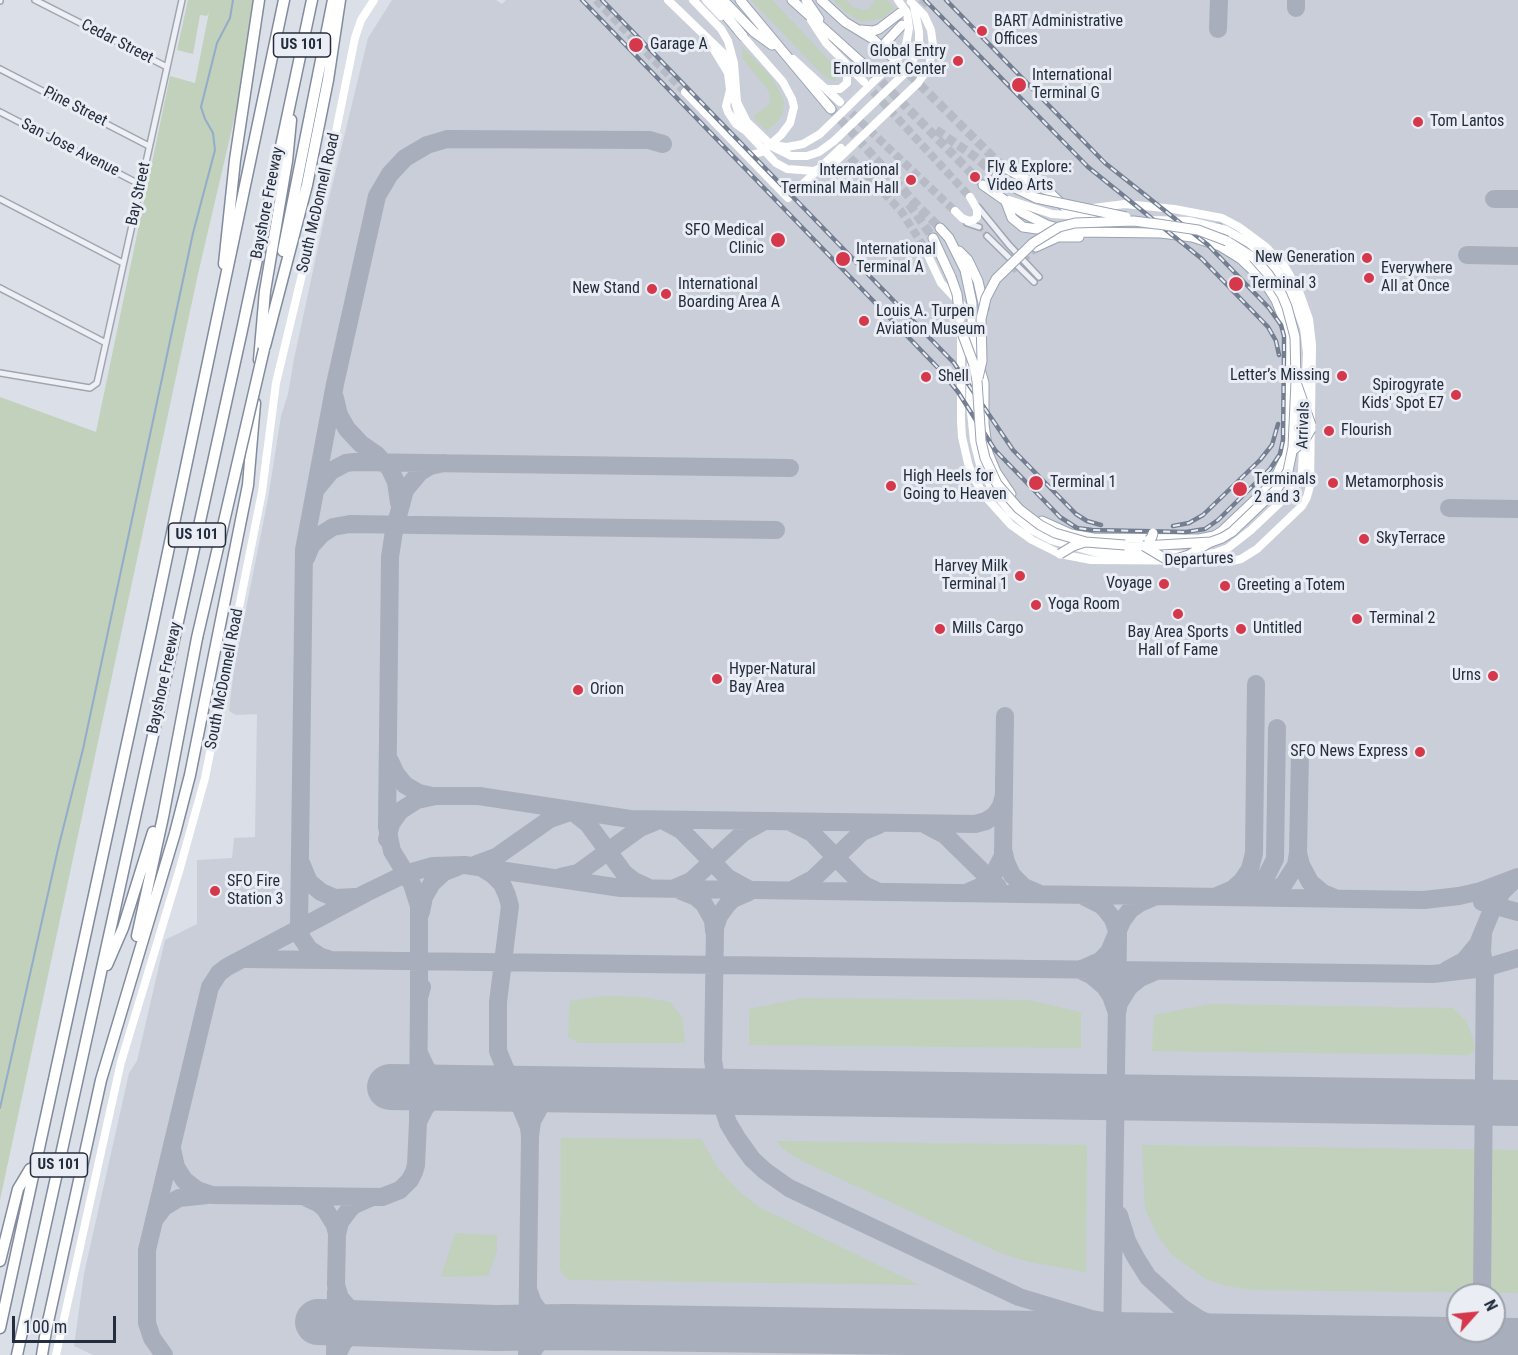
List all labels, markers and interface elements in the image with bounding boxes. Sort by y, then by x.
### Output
place label: BART Administrative Offices [994,12,1123,50]
street label: Cedar Street [78,16,156,68]
marker: BART Administrative Offices [975,24,989,38]
road number: US 101 [274,33,330,57]
place label: Garage A [650,35,708,55]
marker: Garage A [627,36,645,54]
place label: Global Entry Enrollment Center [833,42,946,80]
marker: Global Entry Enrollment Center [951,54,965,68]
place label: International Terminal G [1032,66,1112,104]
marker: International Terminal G [1010,76,1028,94]
street label: Pine Street [40,83,110,131]
place label: Tom Lantos [1430,112,1504,132]
street label: San Jose Avenue [18,115,122,181]
marker: Tom Lantos [1411,115,1425,129]
street label: South McDonnell Road [294,131,344,275]
street label: Bayshore Freeway [248,145,288,261]
place label: Fly & Explore: Video Arts [987,158,1072,196]
street label: Bay Street [123,161,155,227]
place label: International Terminal Main Hall [781,161,899,199]
marker: Fly & Explore: Video Arts [968,170,982,184]
marker: International Terminal Main Hall [904,173,918,187]
place label: SFO Medical Clinic [685,221,764,259]
marker: SFO Medical Clinic [769,231,787,249]
place label: International Terminal A [856,240,936,278]
place label: New Generation [1255,248,1355,268]
marker: International Terminal A [834,250,852,268]
marker: New Generation [1360,251,1374,265]
place label: Everywhere All at Once [1381,259,1453,297]
marker: Everywhere All at Once [1362,271,1376,285]
place label: Terminal 3 [1250,274,1316,294]
place label: International Boarding Area A [678,275,780,313]
marker: Terminal 3 [1227,275,1245,293]
place label: New Stand [572,279,640,299]
marker: New Stand [645,282,659,296]
marker: International Boarding Area A [659,287,673,301]
place label: Louis A. Turpen Aviation Museum [876,302,985,340]
marker: Louis A. Turpen Aviation Museum [857,314,871,328]
place label: Letter’s Missing [1230,366,1330,386]
place label: Shell [938,367,969,387]
marker: Letter’s Missing [1335,369,1349,383]
marker: Shell [919,370,933,384]
place label: Spirogyrate Kids' Spot E7 [1361,376,1444,414]
marker: Spirogyrate Kids' Spot E7 [1449,388,1463,402]
street label: Arrivals [1294,401,1314,449]
place label: Flourish [1341,421,1392,441]
marker: Flourish [1322,424,1336,438]
place label: High Heels for Going to Heaven [903,467,1007,505]
place label: Terminals 2 and 3 [1254,470,1316,508]
place label: Terminal 1 [1050,473,1116,493]
place label: Metamorphosis [1345,473,1444,493]
marker: Terminal 1 [1027,474,1045,492]
marker: Metamorphosis [1326,476,1340,490]
marker: High Heels for Going to Heaven [884,479,898,493]
marker: Terminals 2 and 3 [1231,480,1249,498]
road number: US 101 [168,523,226,547]
place label: SkyTerrace [1376,529,1445,549]
marker: SkyTerrace [1357,532,1371,546]
street label: Departures [1164,549,1234,571]
place label: Harvey Milk Terminal 1 [934,557,1008,595]
marker: Harvey Milk Terminal 1 [1013,569,1027,583]
place label: Voyage [1106,574,1152,594]
place label: Greeting a Totem [1237,576,1345,596]
marker: Voyage [1157,577,1171,591]
marker: Greeting a Totem [1218,579,1232,593]
place label: Yoga Room [1048,595,1120,615]
marker: Yoga Room [1029,598,1043,612]
street label: South McDonnell Road [202,607,248,751]
marker: Bay Area Sports Hall of Fame [1171,607,1185,621]
place label: Terminal 2 [1369,609,1435,629]
marker: Terminal 2 [1350,612,1364,626]
place label: Mills Cargo [952,619,1023,639]
place label: Untitled [1253,619,1302,639]
street label: Bayshore Freeway [144,620,186,736]
marker: Mills Cargo [933,622,947,636]
marker: Untitled [1234,622,1248,636]
place label: Bay Area Sports Hall of Fame [1128,623,1228,661]
place label: Hyper-Natural Bay Area [729,660,816,698]
place label: Urns [1452,666,1481,686]
marker: Urns [1486,669,1500,683]
marker: Hyper-Natural Bay Area [710,672,724,686]
place label: Orion [590,680,624,700]
marker: Orion [571,683,585,697]
place label: SFO News Express [1290,742,1408,762]
marker: SFO News Express [1413,745,1427,759]
place label: SFO Fire Station 3 [227,872,283,910]
marker: SFO Fire Station 3 [208,884,222,898]
road number: US 101 [31,1153,88,1177]
north arrow [1446,1283,1506,1343]
text: N [1480,1297,1501,1314]
scale bar [15,1304,118,1342]
text: 100 m [23,1316,67,1337]

